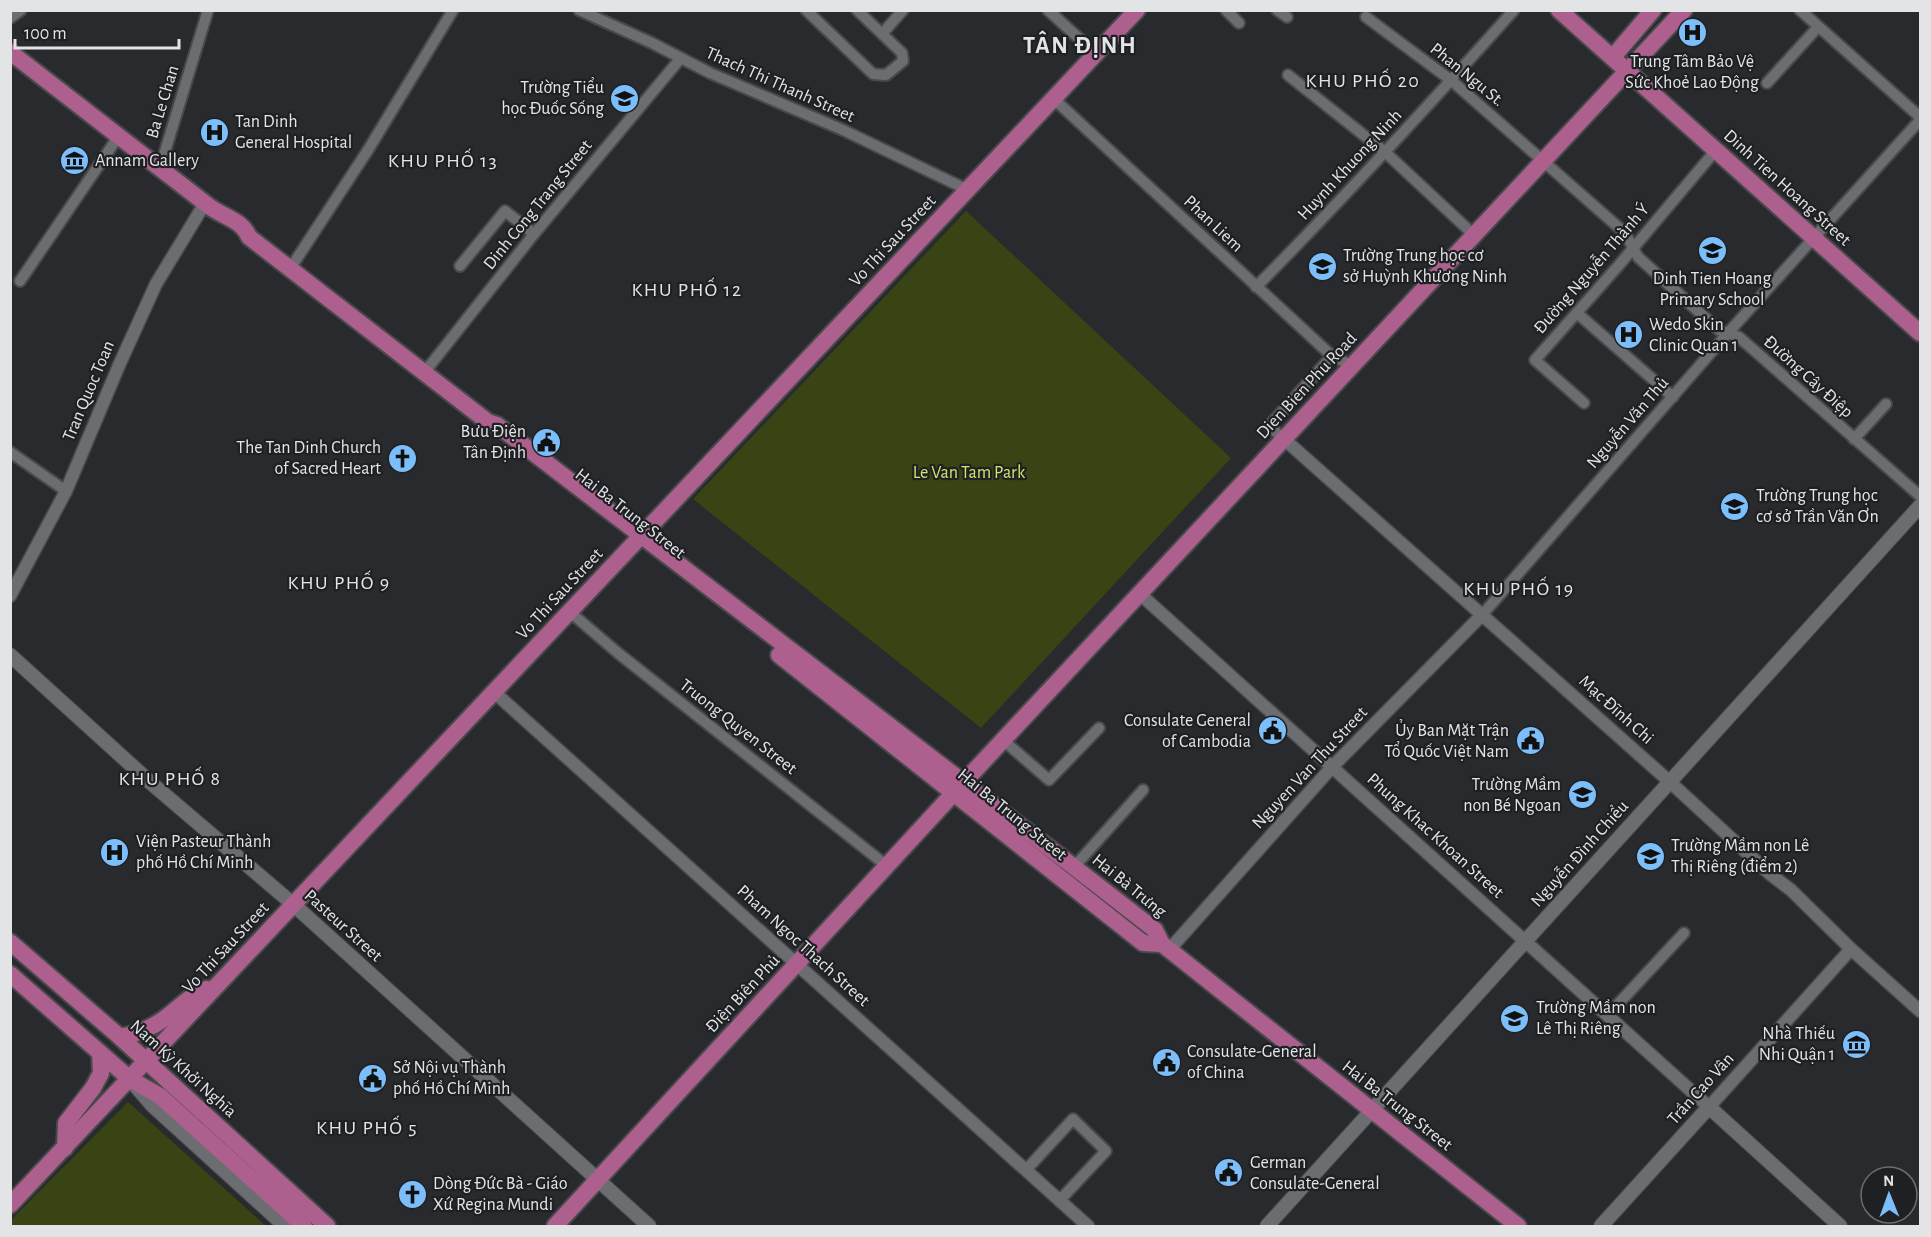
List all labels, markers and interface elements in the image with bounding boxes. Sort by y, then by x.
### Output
scale bar [15,12,178,50]
hospital icon: Trung Tâm Bảo Vệ Sức Khoẻ Lao Động [1676,17,1708,49]
text: 100 m [24,25,67,43]
district label: TÂN ĐỊNH [1023,30,1137,58]
street label: Phan Ngu St. [1426,40,1508,110]
street label: Thach Thi Thanh Street [703,44,857,126]
place label: Trung Tâm Bảo Vệ Sức Khoẻ Lao Động [1625,53,1759,92]
street label: Ba Le Chan [143,63,183,141]
district label: KHU PHỐ 20 [1306,68,1420,91]
place label: Trường Tiểu học Đuốc Sống [501,77,604,118]
school or university icon: Trường Tiểu học Đuốc Sống [609,82,641,114]
street label: Huynh Khuong Ninh [1294,106,1406,224]
place label: Tan Dinh General Hospital [235,113,352,152]
hospital icon: Tan Dinh General Hospital [198,116,230,148]
street label: Dinh Tien Hoang Street [1720,127,1854,250]
street label: Dinh Cong Trang Street [480,137,596,273]
museum icon: Annam Gallery [58,145,90,177]
district label: KHU PHỐ 13 [388,148,498,171]
place label: Annam Gallery [95,152,199,170]
street label: Vo Thi Sau Street [846,192,940,290]
street label: Phan Liem [1180,192,1246,256]
street label: Đường Nguyễn Thành Ý [1528,198,1654,338]
school or university icon: Dinh Tien Hoang Primary School [1696,234,1728,266]
place label: Trường Trung học cơ sở Huỳnh Khương Ninh [1343,247,1507,286]
school or university icon: Trường Trung học cơ sở Huỳnh Khương Ninh [1306,250,1338,282]
place label: Dinh Tien Hoang Primary School [1653,270,1771,309]
district label: KHU PHỐ 12 [631,277,743,300]
place label: Wedo Skin Clinic Quan 1 [1649,316,1738,355]
hospital icon: Wedo Skin Clinic Quan 1 [1612,319,1644,351]
street label: Dien Bien Phu Road [1253,329,1361,443]
street label: Đường Cây Điệp [1760,332,1856,422]
street label: Tran Quoc Toan [60,338,118,444]
street label: Nguyễn Văn Thủ [1582,373,1672,472]
place label: Bưu Điện Tân Định [461,423,526,462]
public building icon: Bưu Điện Tân Định [531,426,563,458]
place label: The Tan Dinh Church of Sacred Heart [236,439,381,478]
church icon: The Tan Dinh Church of Sacred Heart [386,442,418,474]
park label: Le Van Tam Park [913,464,1026,482]
street label: Hai Ba Trung Street [571,466,689,563]
place label: Trường Trung học cơ sở Trần Văn Ơn [1756,487,1879,526]
school or university icon: Trường Trung học cơ sở Trần Văn Ơn [1719,490,1751,522]
street label: Vo Thi Sau Street [513,545,607,643]
district label: KHU PHỐ 9 [287,570,391,593]
district label: KHU PHỐ 19 [1463,576,1575,599]
street label: Mạc Đĩnh Chi [1575,672,1657,748]
street label: Truong Quyen Street [676,676,800,778]
street label: Nguyen Van Thu Street [1249,703,1371,833]
place label: Consulate General of Cambodia [1124,712,1251,751]
public building icon: Consulate General of Cambodia [1256,715,1288,747]
place label: Ủy Ban Mặt Trận Tổ Quốc Việt Nam [1384,719,1509,761]
public building icon: Ủy Ban Mặt Trận Tổ Quốc Việt Nam [1514,725,1546,757]
district label: KHU PHỐ 8 [118,766,222,789]
street label: Hai Ba Trung Street [954,766,1070,864]
street label: Phung Khac Khoan Street [1363,770,1507,902]
place label: Trường Mầm non Bé Ngoan [1463,775,1561,815]
school or university icon: Trường Mầm non Bé Ngoan [1566,779,1598,811]
street label: Nguyễn Đình Chiểu [1526,796,1632,911]
place label: Viện Pasteur Thành phố Hồ Chí Minh [136,833,271,872]
hospital icon: Viện Pasteur Thành phố Hồ Chí Minh [99,836,131,868]
place label: Trường Mầm non Lê Thị Riêng (điểm 2) [1671,836,1809,876]
school or university icon: Trường Mầm non Lê Thị Riêng (điểm 2) [1634,840,1666,872]
street label: Hai Bà Trưng [1089,851,1170,921]
street label: Pham Ngoc Thach Street [733,882,873,1010]
street label: Pasteur Street [301,887,386,966]
street label: Vo Thi Sau Street [179,899,273,997]
street label: Điện Biên Phủ [703,952,783,1036]
place label: Trường Mầm non Lê Thị Riêng [1536,998,1656,1038]
school or university icon: Trường Mầm non Lê Thị Riêng [1499,1002,1531,1034]
street label: Nam Kỳ Khởi Nghĩa [126,1017,240,1121]
place label: Nhà Thiếu Nhi Quận 1 [1759,1024,1835,1064]
museum icon: Nhà Thiếu Nhi Quận 1 [1840,1028,1872,1060]
place label: Consulate-General of China [1187,1043,1317,1082]
public building icon: Consulate-General of China [1150,1046,1182,1078]
street label: Trần Cao Vân [1664,1049,1738,1128]
street label: Hai Ba Trung Street [1338,1058,1456,1155]
place label: Sở Nội vụ Thành phố Hồ Chí Minh [393,1059,510,1098]
public building icon: Sở Nội vụ Thành phố Hồ Chí Minh [356,1062,388,1094]
district label: KHU PHỐ 5 [316,1115,418,1138]
place label: German Consulate-General [1250,1154,1380,1193]
public building icon: German Consulate-General [1213,1157,1245,1189]
north arrow [1859,1165,1919,1225]
text: N [1883,1173,1894,1189]
place label: Dòng Đức Bà - Giáo Xứ Regina Mundi [433,1175,568,1214]
church icon: Dòng Đức Bà - Giáo Xứ Regina Mundi [396,1178,428,1210]

